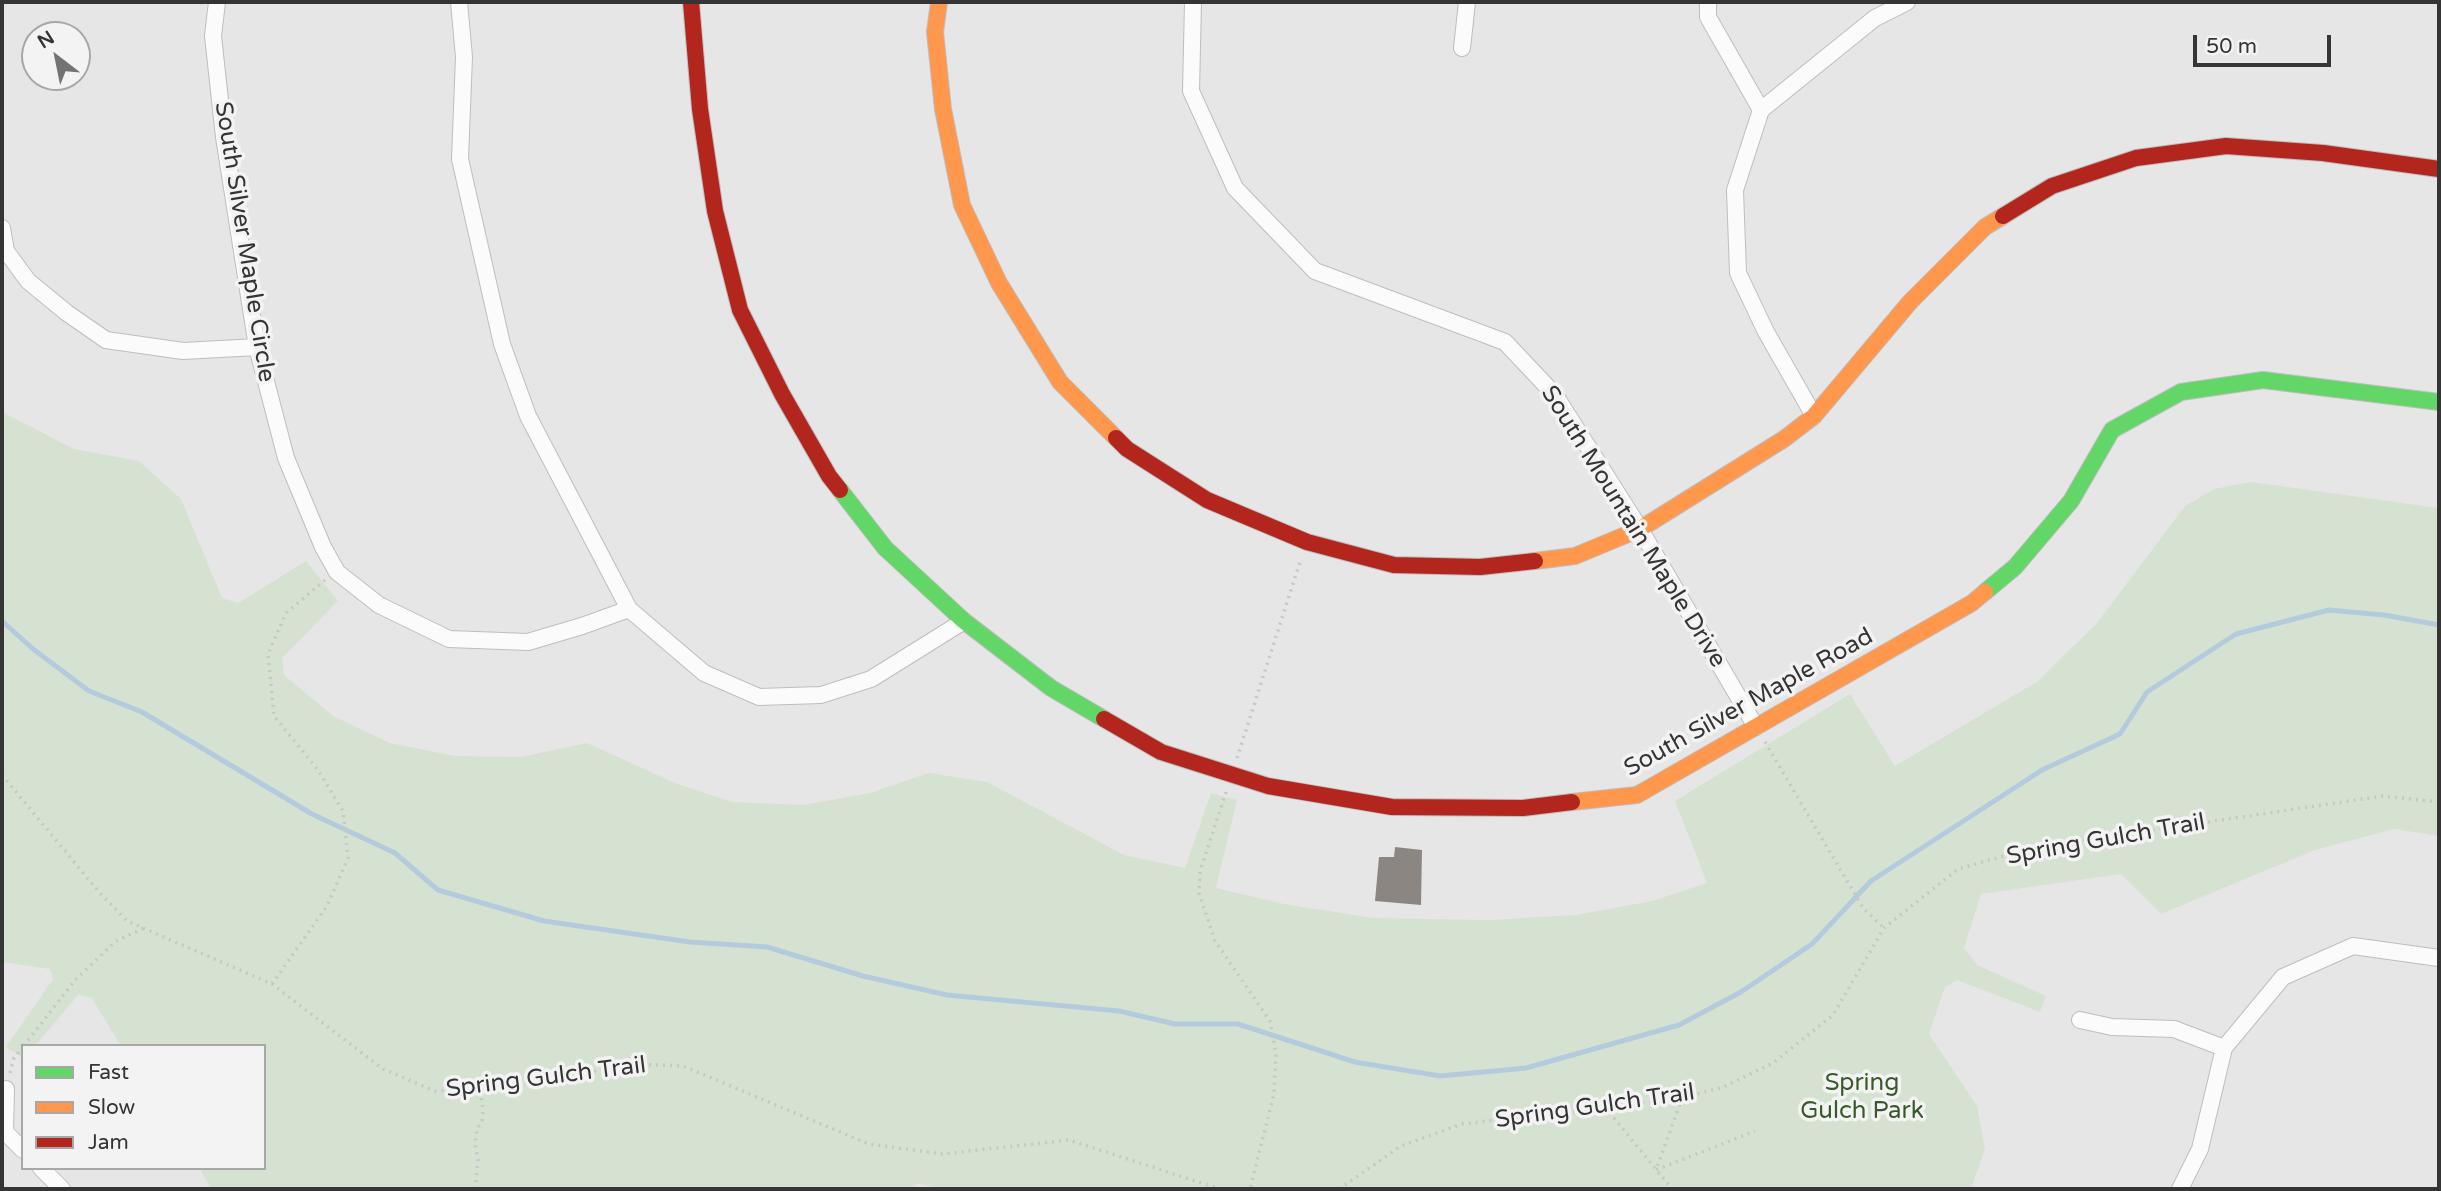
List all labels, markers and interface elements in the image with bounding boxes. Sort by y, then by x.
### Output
north arrow [21,21,91,91]
scale bar [2196,21,2334,65]
text: N [34,27,58,53]
text: 50 m [2206,34,2257,59]
street label: South Silver Maple Circle [208,100,280,384]
street label: South Mountain Maple Drive [1534,381,1732,673]
street label: South Silver Maple Road [1620,623,1878,783]
street label: Spring Gulch Trail [2004,808,2208,872]
legend [21,1044,266,1170]
street label: Spring Gulch Trail [444,1051,648,1105]
text: Fast [88,1060,129,1085]
park label: Spring Gulch Park [1800,1070,1924,1126]
street label: Spring Gulch Trail [1493,1079,1697,1135]
text: Slow [88,1095,135,1120]
text: Jam [88,1130,129,1155]

